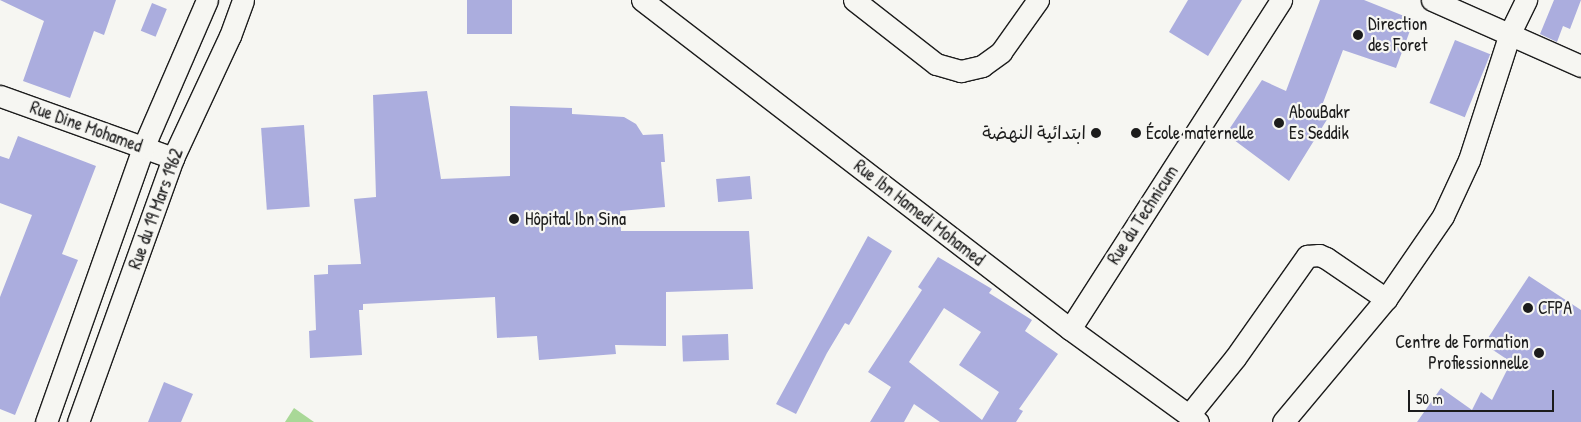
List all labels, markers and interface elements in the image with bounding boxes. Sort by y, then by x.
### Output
place label: Direction des Foret [1368,14,1428,56]
marker: Direction des Foret [1352,29,1364,41]
street label: Rue Dine Mohamed [27,97,145,157]
place label: AbouBakr Es Seddik [1289,102,1350,144]
marker: AbouBakr Es Seddik [1273,117,1285,129]
place label: ابتدائية النهضة [982,122,1086,144]
place label: École maternelle [1146,122,1254,144]
marker: ابتدائية النهضة [1090,127,1102,139]
marker: École maternelle [1130,127,1142,139]
street label: Rue du 19 Mars 1962 [124,146,188,272]
street label: Rue Ibn Hamedi Mohamed [849,155,989,271]
street label: Rue du Technicum [1103,161,1183,269]
place label: Hôpital Ibn Sina [525,208,626,230]
marker: Hôpital Ibn Sina [507,212,521,226]
place label: CFPA [1538,297,1572,319]
marker: CFPA [1522,302,1534,314]
place label: Centre de Formation Profiessionnelle [1395,332,1529,374]
marker: Centre de Formation Profiessionnelle [1533,347,1545,359]
scale bar [1411,380,1557,412]
text: 50 m [1416,388,1443,409]

